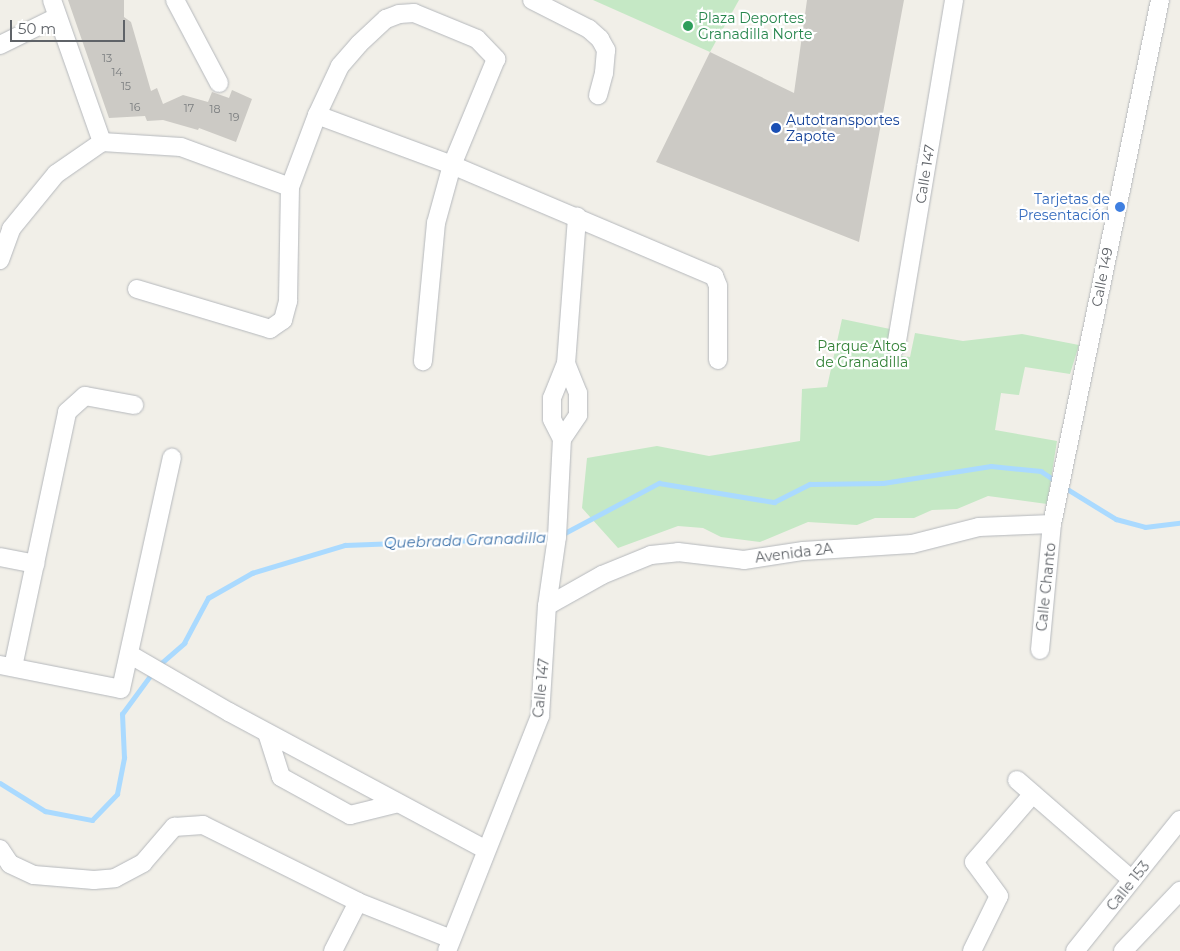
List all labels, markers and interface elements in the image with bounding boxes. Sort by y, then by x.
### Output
scale bar [12,10,128,42]
place label: Plaza Deportes Granadilla Norte [698,10,812,42]
text: 50 m [18,19,56,38]
marker: Plaza Deportes Granadilla Norte [682,20,694,32]
house number: 13 [102,51,112,65]
house number: 14 [111,65,123,79]
house number: 15 [121,79,131,93]
house number: 16 [130,100,140,114]
house number: 17 [184,101,194,115]
house number: 18 [210,102,220,116]
house number: 19 [229,110,239,124]
place label: Autotransportes Zapote [786,112,900,144]
marker: Autotransportes Zapote [770,122,782,134]
street label: Calle 147 [912,143,938,205]
place label: Tarjetas de Presentación [1018,191,1110,223]
marker: Tarjetas de Presentación [1114,201,1126,213]
street label: Calle 149 [1088,246,1116,308]
park label: Parque Altos de Granadilla [816,338,908,371]
water label: Quebrada Granadilla [383,528,547,552]
street label: Avenida 2A [754,540,834,566]
street label: Calle Chanto [1033,542,1059,632]
street label: Calle 147 [530,657,552,719]
street label: Calle 153 [1103,858,1153,914]

